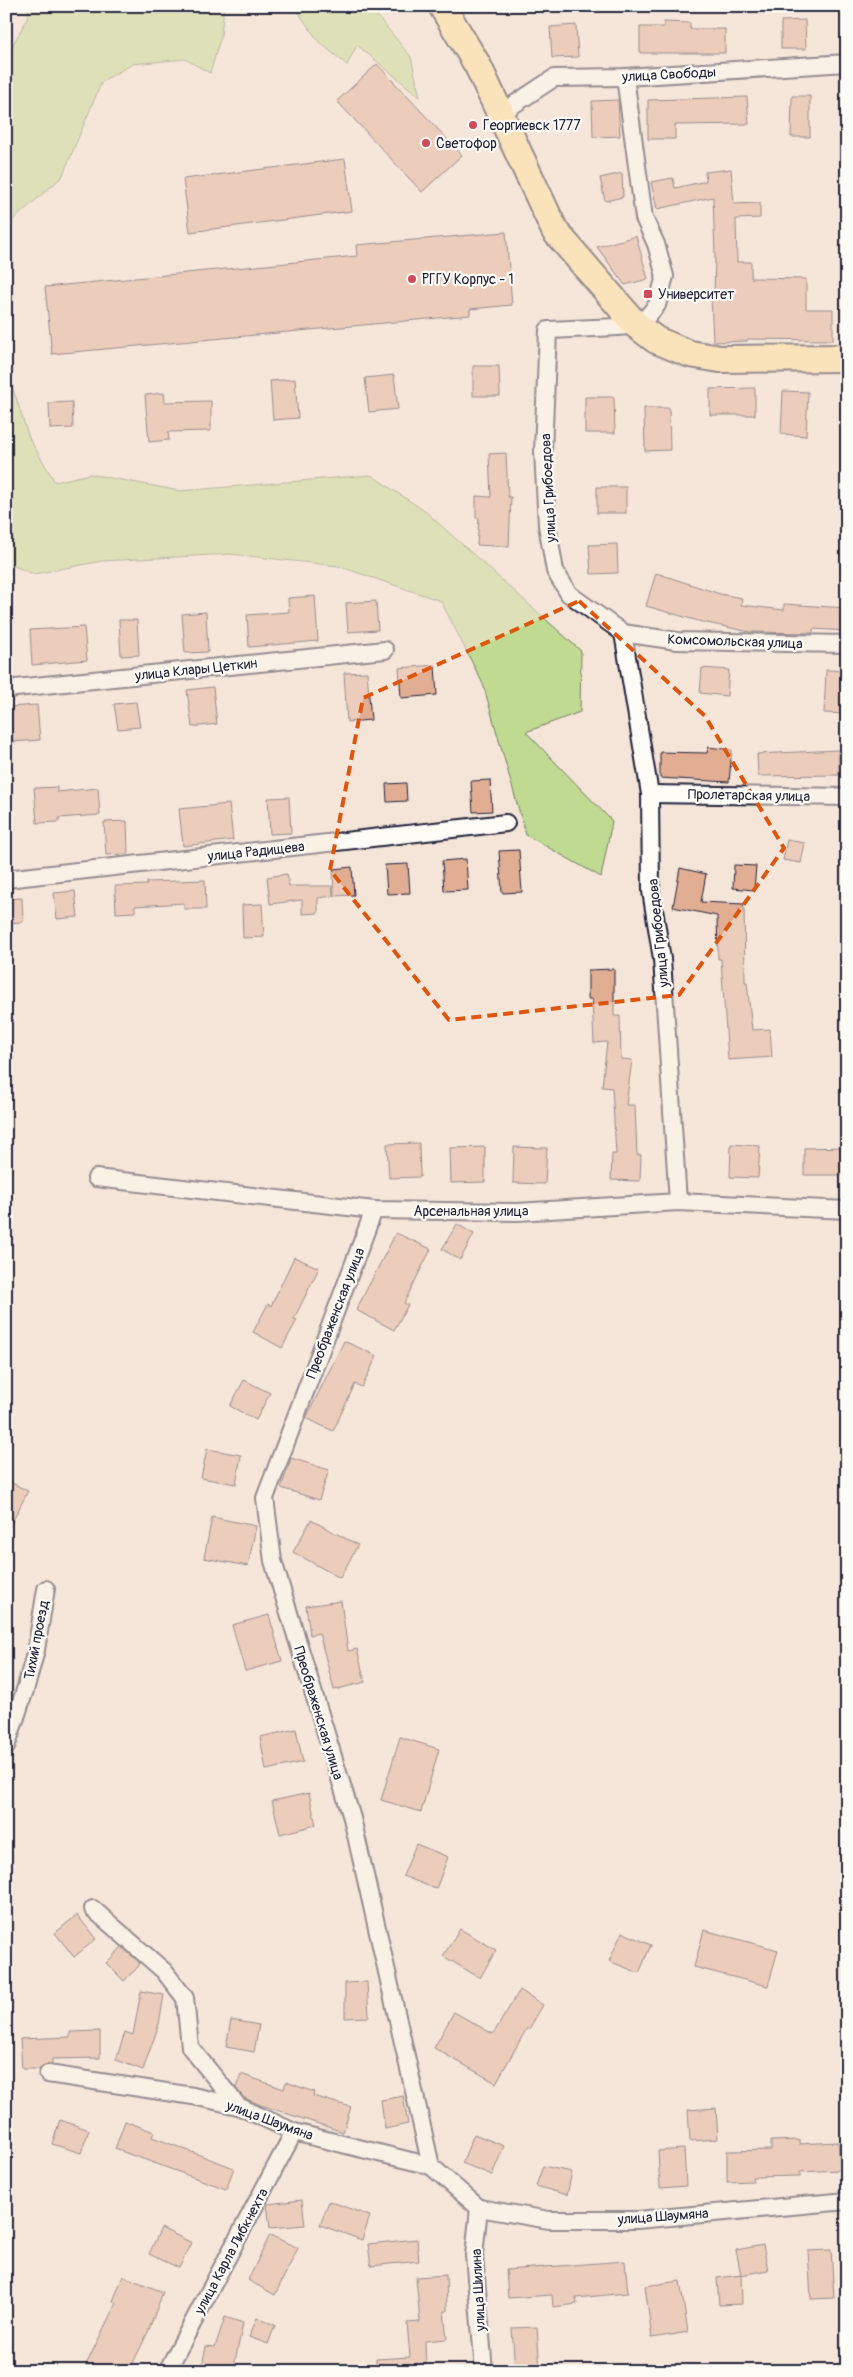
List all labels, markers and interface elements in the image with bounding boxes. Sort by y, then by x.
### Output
street label: улица Свободы [621,64,716,85]
place label: Георгиевск 1777 [483,117,581,134]
marker: Георгиевск 1777 [467,119,479,131]
place label: Светофор [436,135,497,152]
marker: Светофор [420,137,432,149]
place label: РГГУ Корпус - 1 [422,271,514,288]
marker: РГГУ Корпус - 1 [406,273,418,285]
place label: Университет [658,286,734,303]
marker: Университет [642,288,654,300]
street label: улица Грибоедова [537,433,560,544]
street label: Комсомольская улица [667,631,803,652]
street label: улица Клары Цеткин [133,655,258,684]
street label: Пролетарская улица [688,786,810,805]
street label: улица Радищева [206,838,305,865]
street label: улица Грибоедова [644,878,673,989]
street label: Арсенальная улица [414,1203,528,1220]
street label: Преображенская улица [303,1245,368,1381]
street label: Тихий проезд [20,1598,53,1681]
street label: Преображенская улица [290,1644,347,1782]
street label: улица Шаумяна [223,2097,316,2144]
street label: улица Карла Либкнехта [191,2185,272,2318]
street label: улица Шаумяна [616,2205,709,2228]
street label: улица Шилина [468,2248,489,2333]

